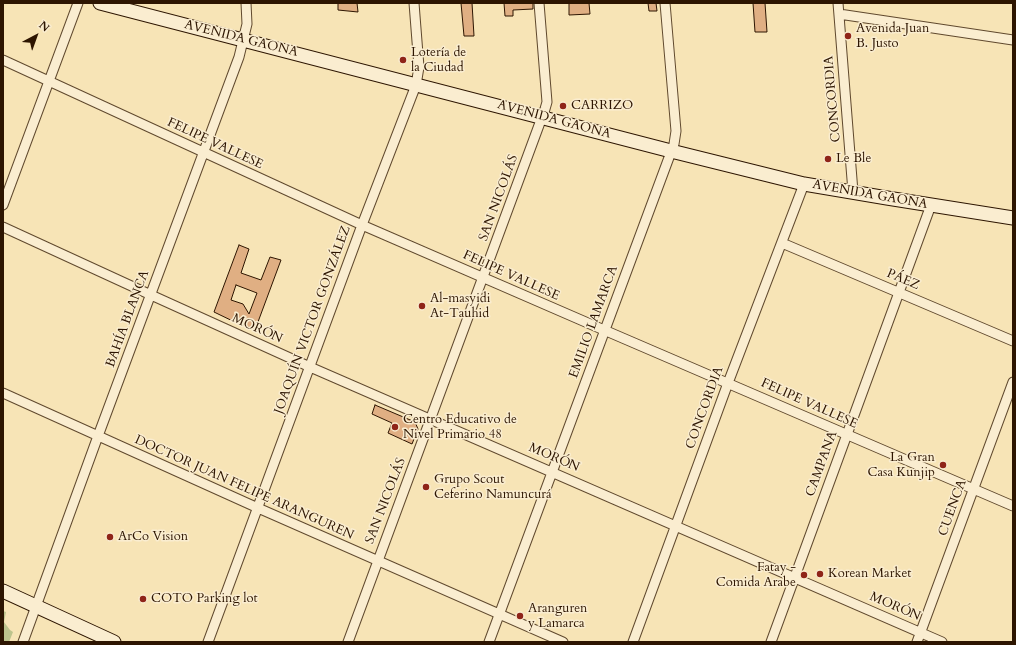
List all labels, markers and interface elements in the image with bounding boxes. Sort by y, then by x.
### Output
north arrow [16,16,56,56]
street label: AVENIDA GAONA [182,17,300,61]
text: N [36,18,53,35]
place label: Avenida Juan B. Justo [856,21,929,52]
marker: Avenida Juan B. Justo [843,31,853,41]
place label: Lotería de la Ciudad [411,45,466,76]
marker: Lotería de la Ciudad [398,55,408,65]
street label: CONCORDIA [821,55,845,143]
street label: AVENIDA GAONA [496,97,612,143]
place label: CARRIZO [571,98,633,114]
marker: CARRIZO [558,101,568,111]
street label: FELIPE VALLESE [165,115,265,173]
place label: Le Ble [836,151,871,167]
street label: SAN NICOLÁS [476,153,522,243]
marker: Le Ble [823,154,833,164]
street label: AVENIDA GAONA [811,177,929,213]
street label: JOAQUÍN VICTOR GONZÁLEZ [272,224,354,416]
street label: FELIPE VALLESE [460,248,562,304]
street label: EMILIO LAMARCA [566,264,622,380]
street label: PÁEZ [884,266,922,294]
street label: BAHÍA BLANCA [103,268,153,370]
place label: Al-masyidi At-Tauhid [430,291,490,322]
marker: Al-masyidi At-Tauhid [417,301,427,311]
street label: MORÓN [229,311,285,347]
street label: CONCORDIA [683,365,727,451]
street label: FELIPE VALLESE [758,376,860,432]
place label: Centro Educativo de Nivel Primario 48 [403,412,517,443]
marker: Centro Educativo de Nivel Primario 48 [390,422,400,432]
street label: CAMPANA [803,429,841,499]
street label: DOCTOR JUAN FELIPE ARANGUREN [132,432,356,544]
street label: MORÓN [526,440,582,476]
place label: La Gran Casa Kunjip [868,450,935,481]
street label: SAN NICOLÁS [362,456,410,546]
marker: La Gran Casa Kunjip [938,460,948,470]
place label: Grupo Scout Ceferino Namuncurá [434,472,552,503]
street label: CUENCA [936,478,970,538]
marker: Grupo Scout Ceferino Namuncurá [421,482,431,492]
place label: ArCo Vision [118,529,188,545]
marker: ArCo Vision [105,532,115,542]
place label: Fatay - Comida Arabe [716,560,796,591]
place label: Korean Market [828,566,911,582]
marker: Korean Market [815,569,825,579]
marker: Fatay - Comida Arabe [799,570,809,580]
street label: MORÓN [867,589,923,625]
place label: COTO Parking lot [151,591,258,607]
marker: COTO Parking lot [138,594,148,604]
place label: Aranguren y Lamarca [528,601,587,632]
marker: Aranguren y Lamarca [515,611,525,621]

